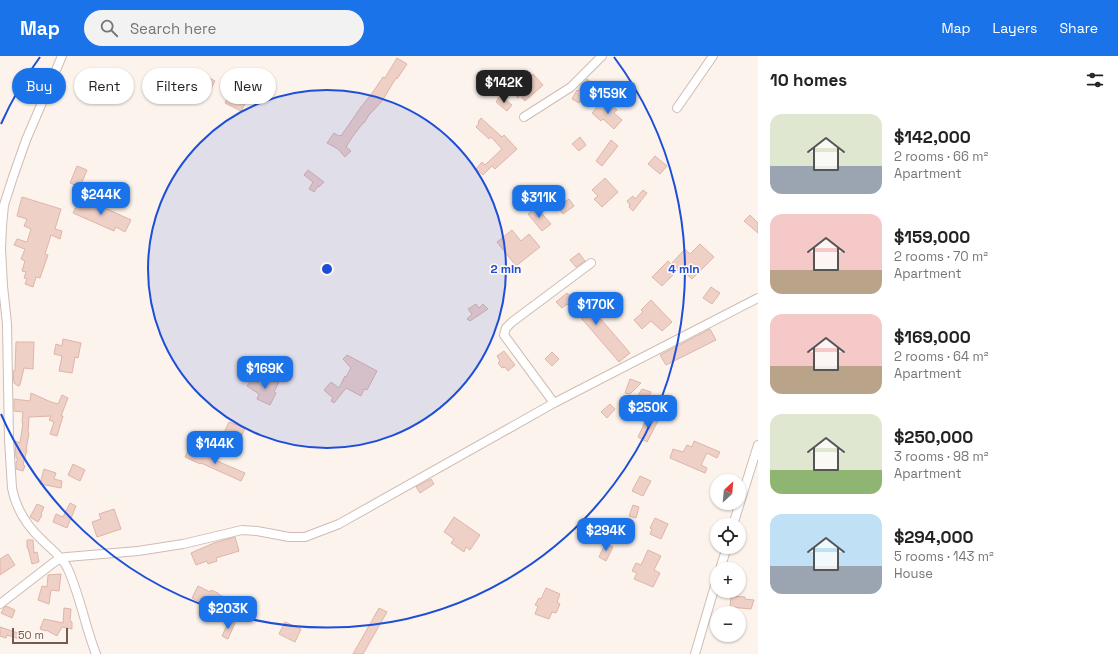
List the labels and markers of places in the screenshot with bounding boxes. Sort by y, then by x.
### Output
pin: $142K [476,70,532,104]
pin: $159K [580,81,636,115]
pin: $244K [73,182,129,216]
pin: $311K [511,185,567,219]
centre of rings [320,262,334,276]
pin: $170K [568,292,624,326]
pin: $169K [237,356,293,390]
pin: $250K [620,395,676,429]
pin: $144K [187,431,243,465]
pin: $294K [578,518,634,552]
pin: $203K [200,596,256,630]

